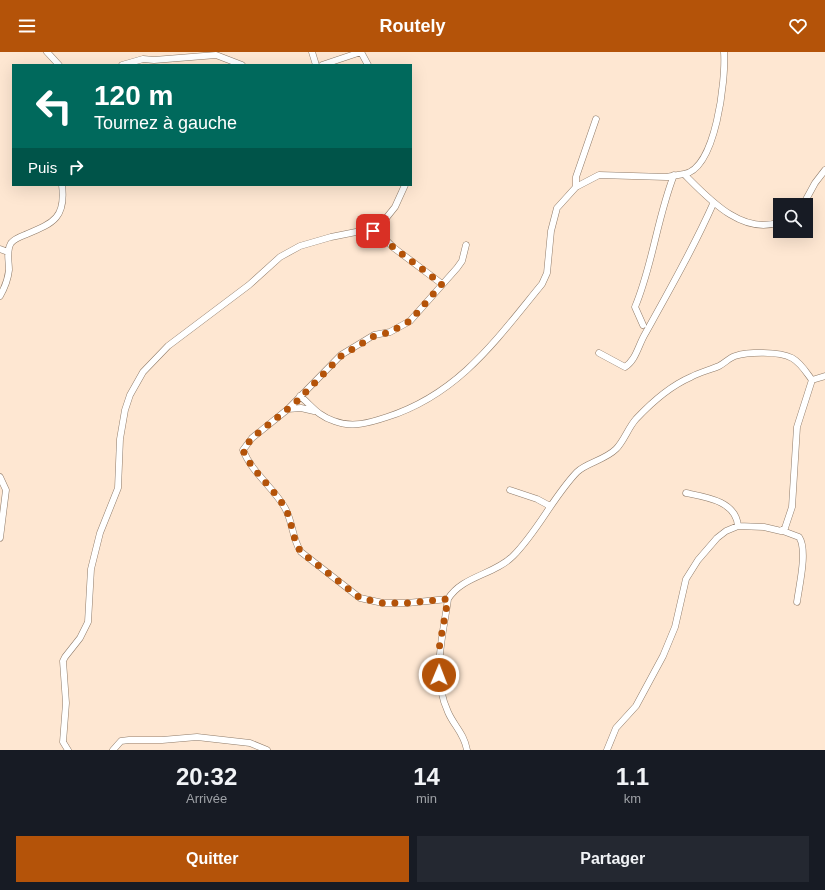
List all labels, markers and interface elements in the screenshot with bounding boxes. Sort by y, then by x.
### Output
icon: menu [16,15,38,37]
icon: heart [787,15,809,37]
text: Routely [379,16,446,36]
icon: left [28,80,80,132]
text: 120 m [94,80,173,111]
text: Tournez à gauche [94,113,237,133]
icon: right [65,156,87,178]
text: Puis [28,159,57,176]
map controls [773,198,813,238]
button: search [773,198,813,238]
pin [356,214,390,248]
icon: arrive [362,220,384,242]
position arrow [418,654,460,696]
text: 20:32 [176,763,237,790]
text: 14 [413,763,440,790]
text: 1.1 [616,763,649,790]
text: Arrivée [186,791,227,806]
text: min [416,791,437,806]
text: km [624,791,641,806]
button: Quitter [16,836,409,882]
button: Partager [417,836,809,882]

